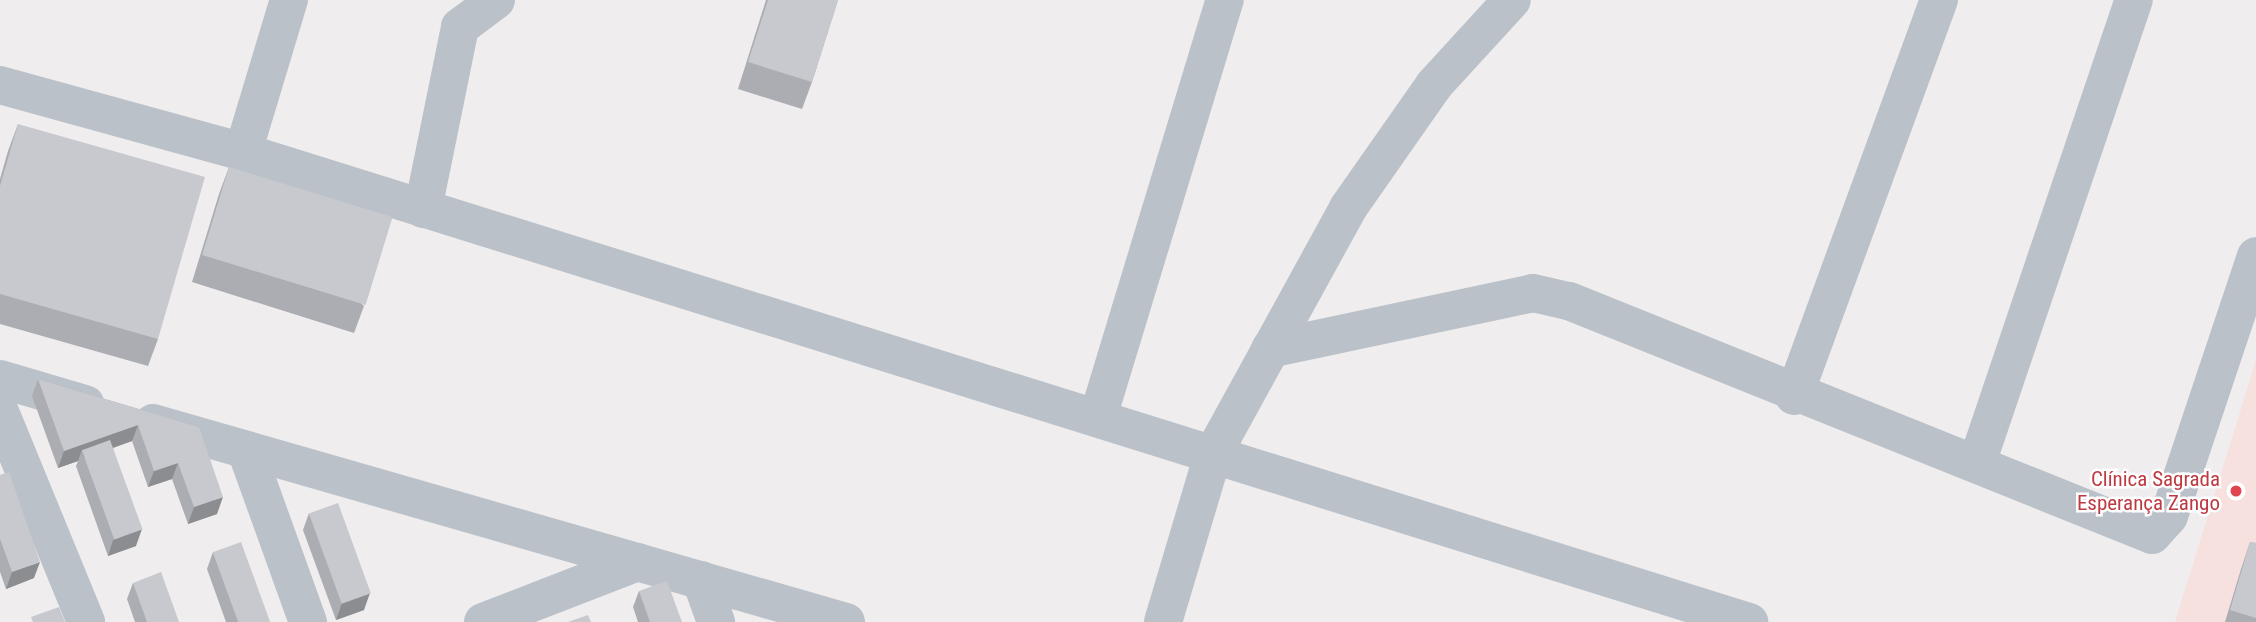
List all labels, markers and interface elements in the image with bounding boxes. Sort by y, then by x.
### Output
place label: Clínica Sagrada Esperança Zango [2077,466,2220,516]
marker: Clínica Sagrada Esperança Zango [2226,481,2246,501]

